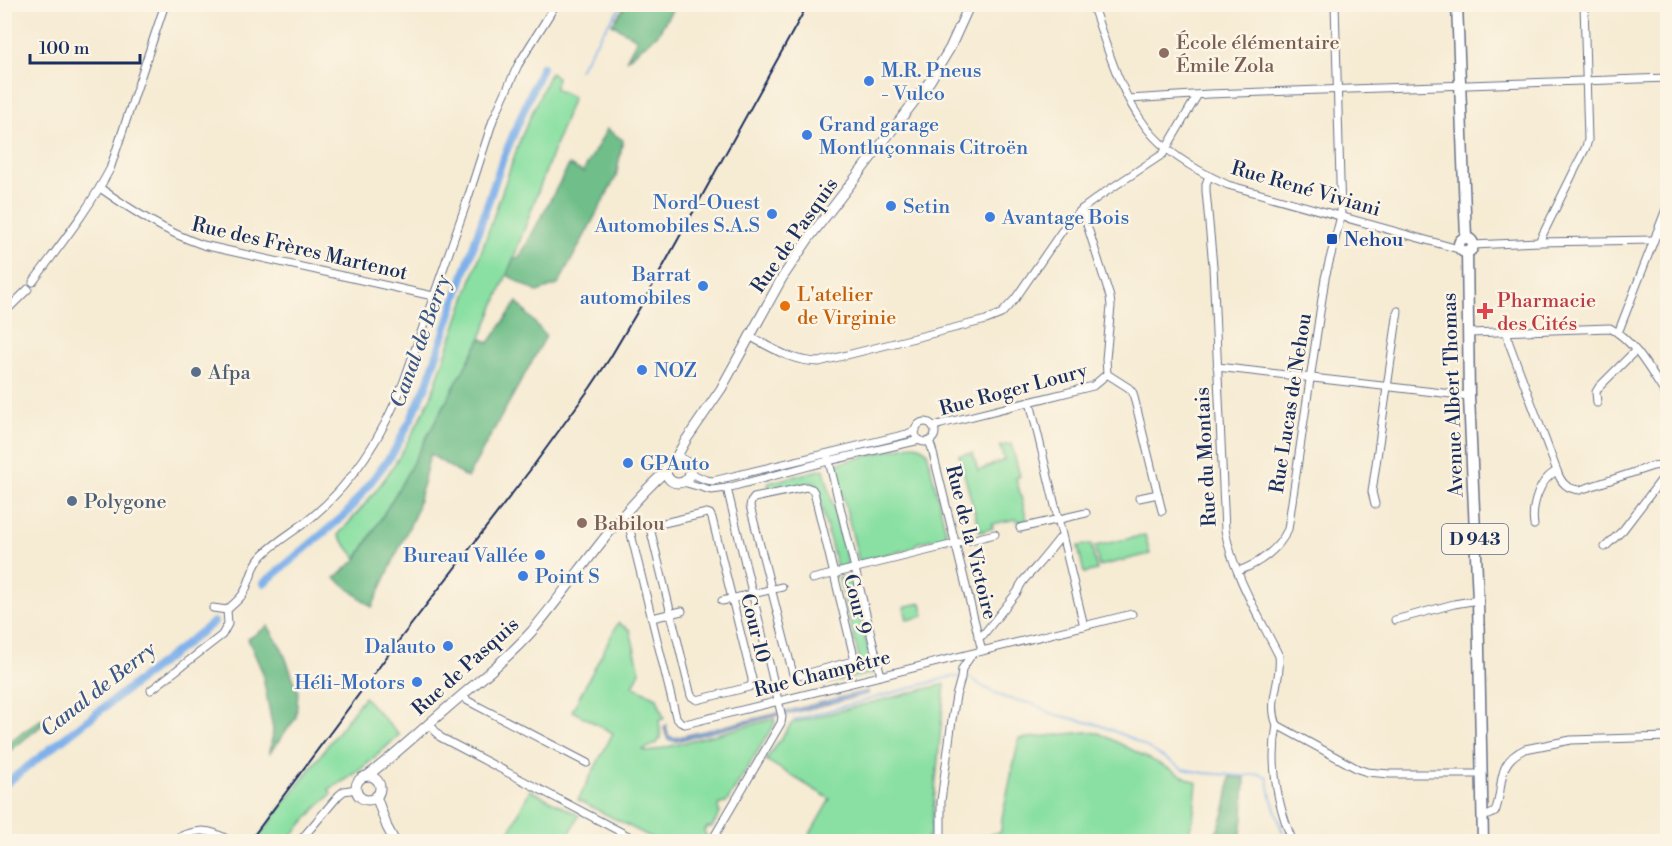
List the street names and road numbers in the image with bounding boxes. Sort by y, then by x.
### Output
street label: Rue René Viviani [1228,156,1384,223]
street label: Rue de Pasquis [746,173,844,299]
street label: Rue des Frères Martenot [189,212,410,286]
street label: Avenue Albert Thomas [1437,292,1470,499]
street label: Rue Lucas de Nehou [1265,311,1318,495]
street label: Rue Roger Loury [937,359,1090,422]
street label: Rue du Montais [1190,386,1223,528]
street label: Rue de la Victoire [939,463,1002,622]
road number: D 943 [1442,524,1508,554]
street label: Cour 9 [837,572,876,637]
street label: Cour 10 [734,591,775,666]
street label: Rue de Pasquis [407,612,525,722]
street label: Rue Champêtre [751,645,893,704]

